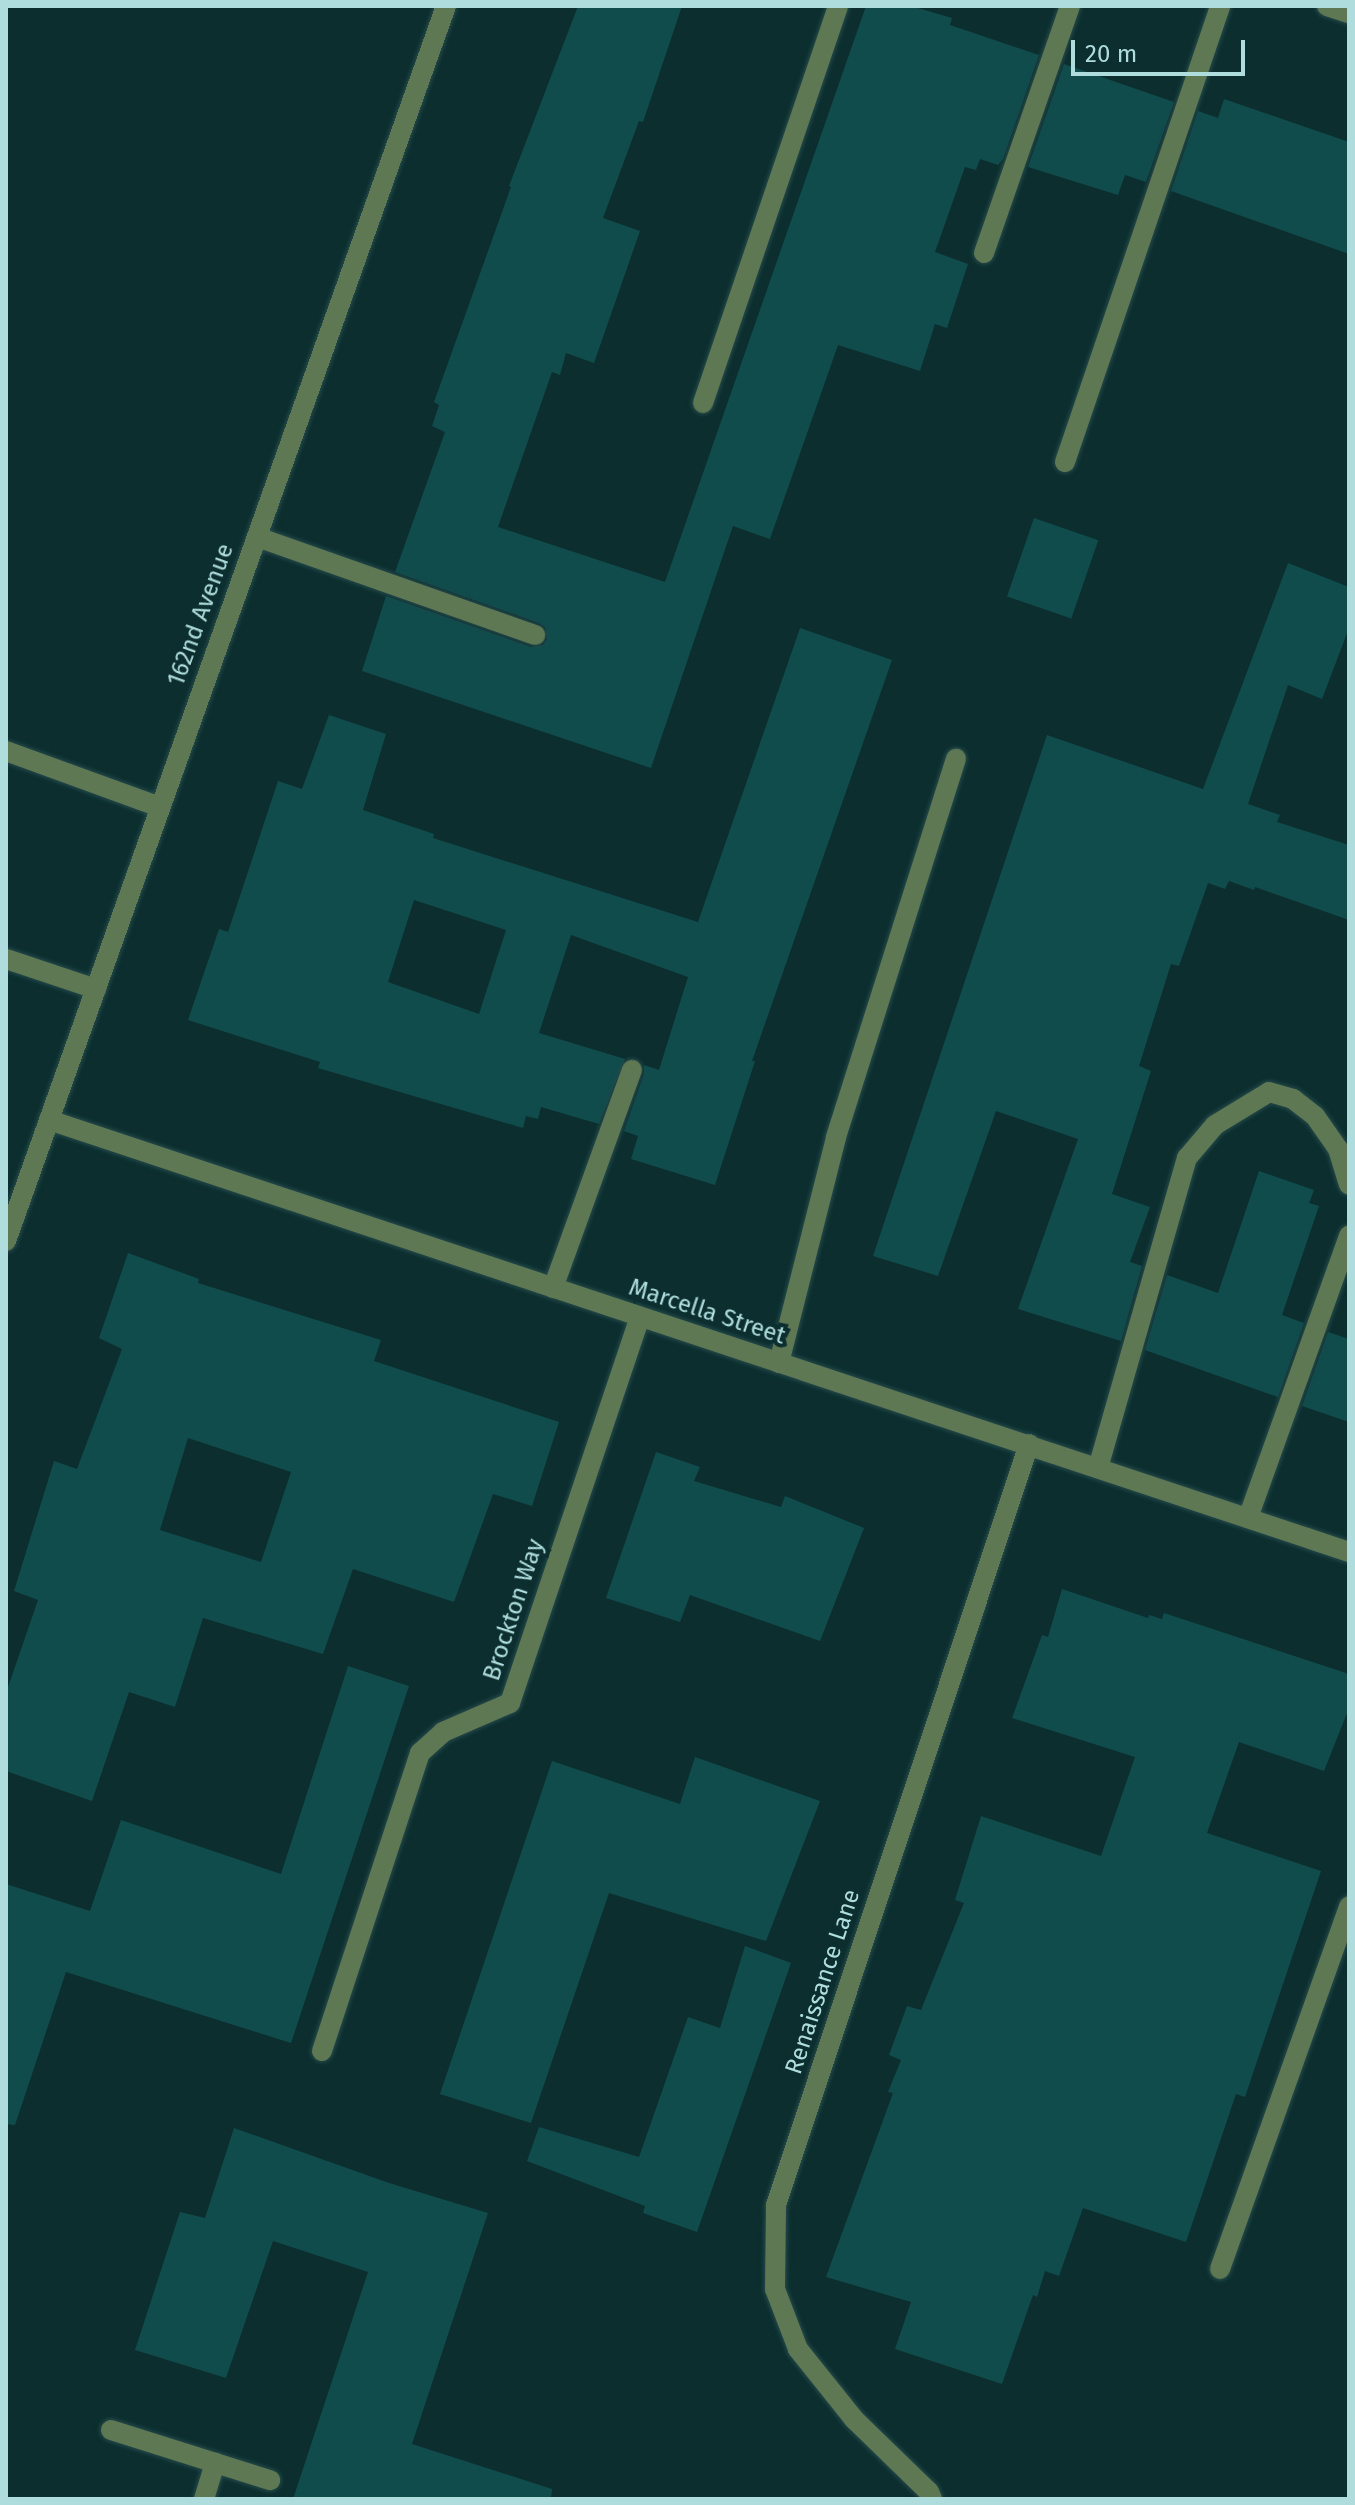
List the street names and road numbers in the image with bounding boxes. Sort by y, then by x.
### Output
street label: 162nd Avenue [162,540,240,690]
street label: Marcella Street [625,1273,789,1351]
street label: Brockton Way [478,1536,550,1684]
street label: Renaissance Lane [780,1886,866,2078]

